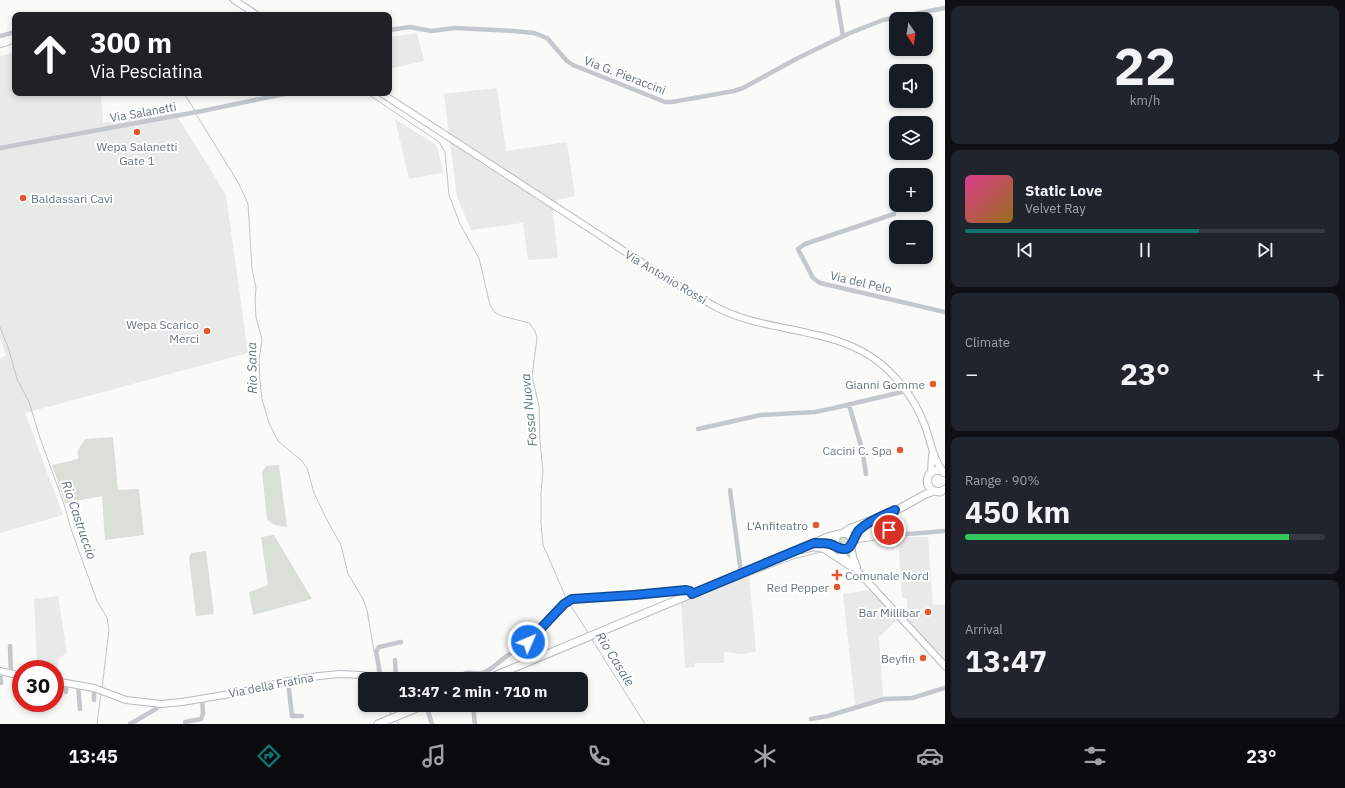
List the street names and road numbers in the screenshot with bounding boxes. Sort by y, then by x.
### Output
street label: Via G. Pieraccini [582,53,668,97]
street label: Via Salanetti [109,99,177,125]
street label: Via Antonio Rossi [622,247,710,307]
street label: Via del Pelo [829,268,894,296]
street label: Via della Fratina [227,669,315,701]

